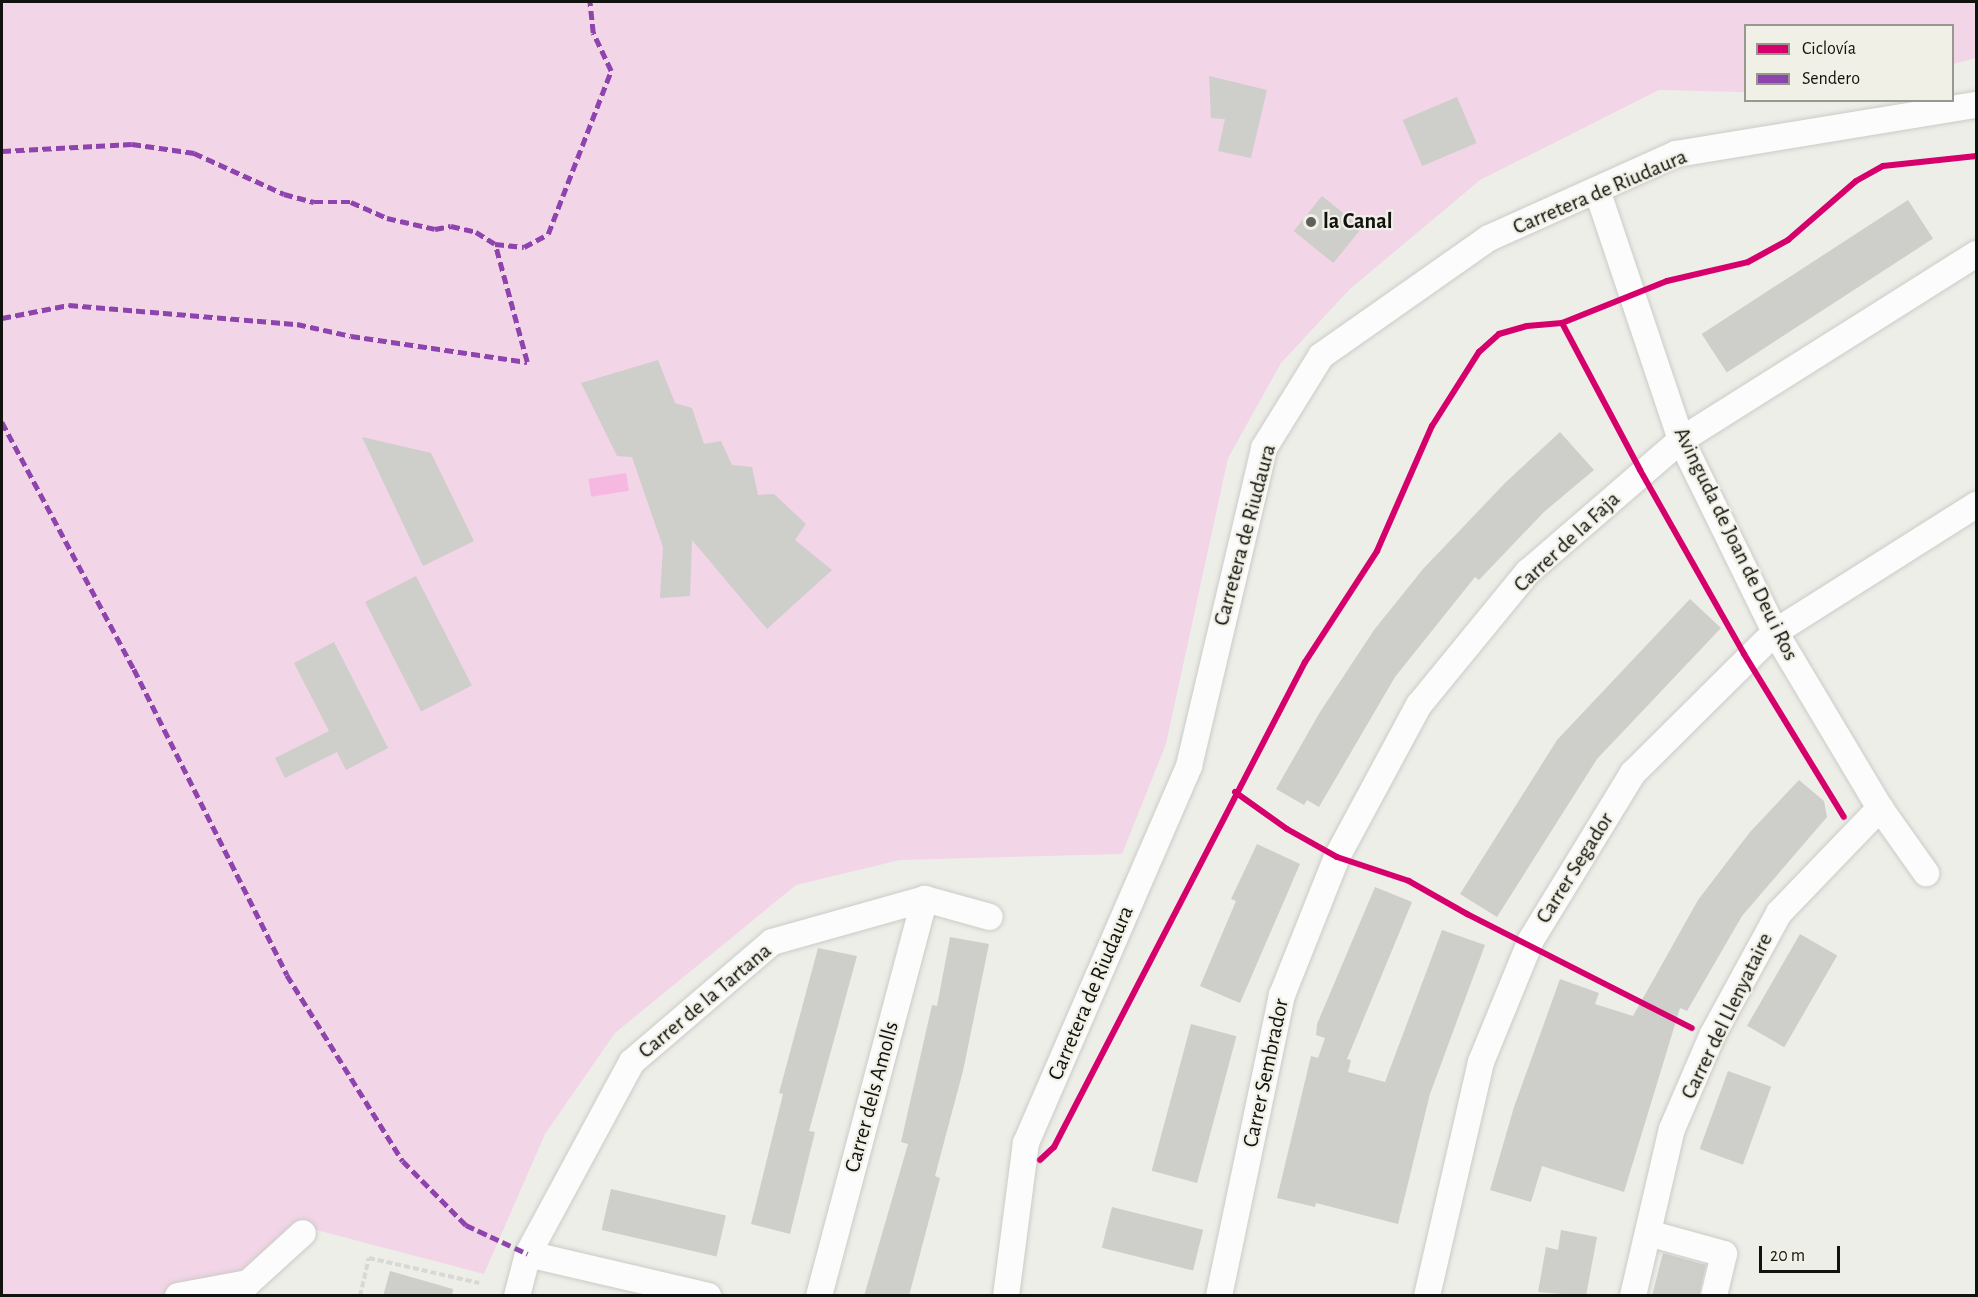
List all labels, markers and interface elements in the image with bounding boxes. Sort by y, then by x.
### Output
legend [1744,24,1954,102]
text: Ciclovía [1802,40,1856,58]
text: Sendero [1802,70,1860,88]
street label: Carretera de Riudaura [1509,143,1691,241]
place label: la Canal [1323,209,1393,235]
marker: la Canal [1304,215,1318,229]
street label: Avinguda de Joan de Deu i Ros [1668,423,1804,665]
street label: Carretera de Riudaura [1208,441,1282,629]
street label: Carrer de la Faja [1508,486,1626,598]
street label: Carrer Segador [1530,808,1620,928]
street label: Carretera de Riudaura [1042,902,1140,1084]
street label: Carrer del Llenyataire [1675,929,1779,1103]
street label: Carrer de la Tartana [633,938,777,1064]
street label: Carrer Sembrador [1237,996,1295,1150]
street label: Carrer dels Amolls [839,1019,905,1175]
scale bar [1762,1234,1843,1272]
text: 20 m [1770,1247,1805,1265]

